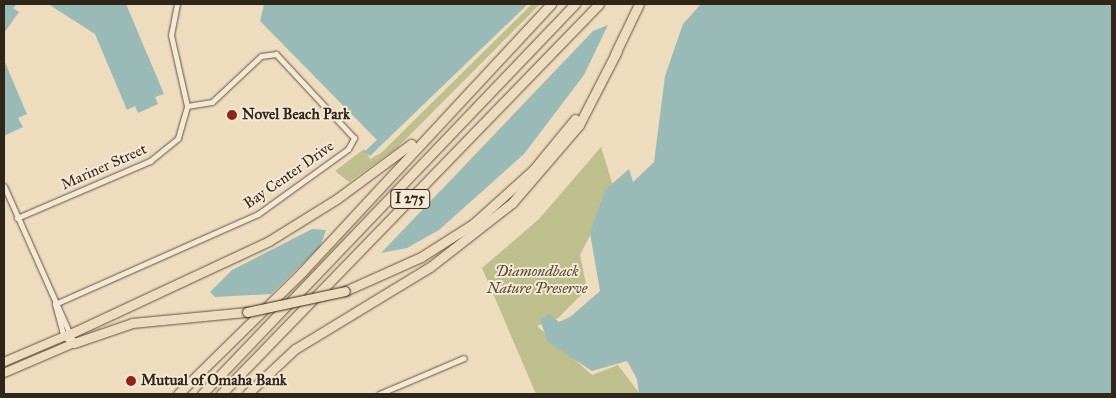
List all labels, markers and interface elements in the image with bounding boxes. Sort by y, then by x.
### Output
place label: Novel Beach Park [242,106,350,124]
marker: Novel Beach Park [226,109,238,121]
street label: Bay Center Drive [240,137,338,213]
street label: Mariner Street [58,140,150,194]
road number: I 275 [390,188,430,210]
park label: Diamondback Nature Preserve [487,262,587,297]
place label: Mutual of Omaha Bank [141,372,287,390]
marker: Mutual of Omaha Bank [125,375,137,387]

